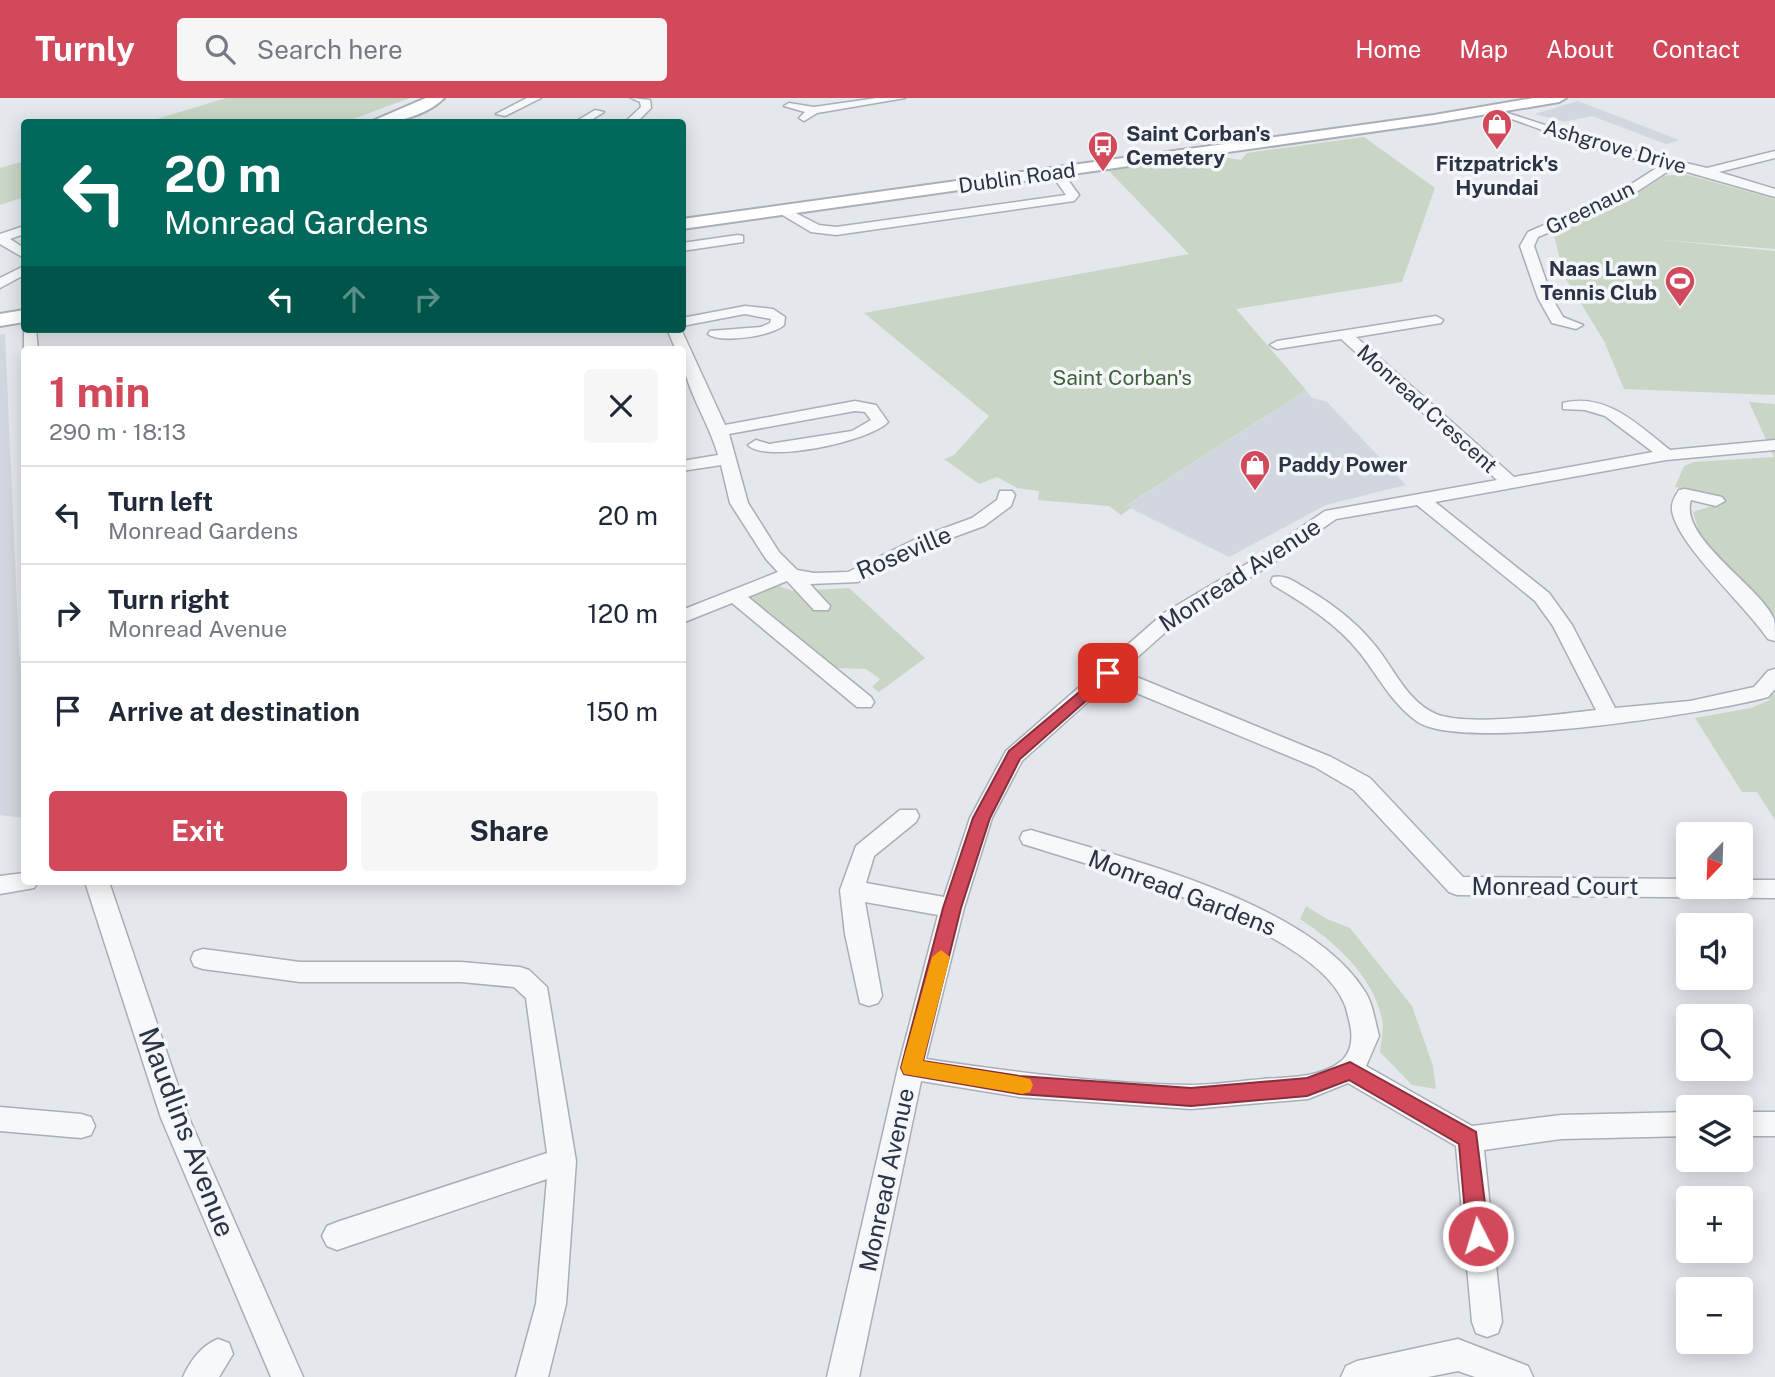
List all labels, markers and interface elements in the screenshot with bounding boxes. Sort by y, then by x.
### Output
search box [177,18,667,81]
text: Turnly [35,30,135,68]
icon: search [201,30,239,68]
text: Search here [257,34,403,65]
text: Home [1355,35,1421,63]
text: Map [1459,35,1508,63]
text: About [1546,35,1614,63]
text: Contact [1652,35,1740,63]
shop icon: Fitzpatrick's Hyundai [1480,107,1514,151]
street label: Ashgrove Drive [1541,114,1690,179]
place label: Saint Corban's Cemetery [1126,121,1271,170]
bus stop icon: Saint Corban's Cemetery [1086,129,1120,173]
text: 20 m [164,145,282,203]
icon: left [49,147,140,238]
place label: Fitzpatrick's Hyundai [1436,151,1558,200]
street label: Dublin Road [957,157,1077,198]
street label: Greenaun [1541,175,1638,240]
text: Monread Gardens [164,204,429,241]
place label: Naas Lawn Tennis Club [1540,256,1657,305]
sports icon: Naas Lawn Tennis Club [1663,264,1697,308]
icon: left [262,280,300,318]
icon: ahead [335,280,373,318]
icon: right [408,280,446,318]
street label: Monread Crescent [1352,339,1502,478]
park label: Saint Corban's [1052,365,1192,390]
text: 1 min [49,367,150,416]
button: close [584,369,658,443]
text: 290 m · 18:13 [49,418,186,445]
shop icon: Paddy Power [1238,448,1272,492]
place label: Paddy Power [1278,452,1408,477]
text: Turn left [108,486,213,517]
icon: left [49,496,87,534]
text: 20 m [598,500,658,531]
street label: Monread Avenue [1153,511,1325,637]
text: Monread Gardens [108,517,298,544]
street label: Roseville [852,520,955,585]
text: Turn right [108,584,230,615]
icon: right [49,594,87,632]
text: 120 m [587,598,658,629]
text: Monread Avenue [108,615,287,642]
pin [1078,643,1138,703]
icon: arrive [1089,654,1127,692]
icon: arrive [49,692,87,730]
text: Arrive at destination [108,696,360,727]
text: 150 m [586,696,658,727]
button: Exit [49,791,347,871]
button: Share [361,791,658,871]
north arrow [1676,822,1754,900]
map controls [1676,822,1753,1354]
street label: Monread Gardens [1085,843,1280,941]
street label: Monread Court [1471,872,1639,900]
button: sound [1676,913,1753,990]
button: search [1676,1004,1753,1081]
street label: Maudlins Avenue [132,1022,243,1241]
street label: Monread Avenue [853,1085,919,1274]
button: layers [1676,1095,1753,1172]
button: + [1676,1186,1753,1263]
position arrow [1441,1199,1515,1273]
button: − [1676,1277,1753,1354]

